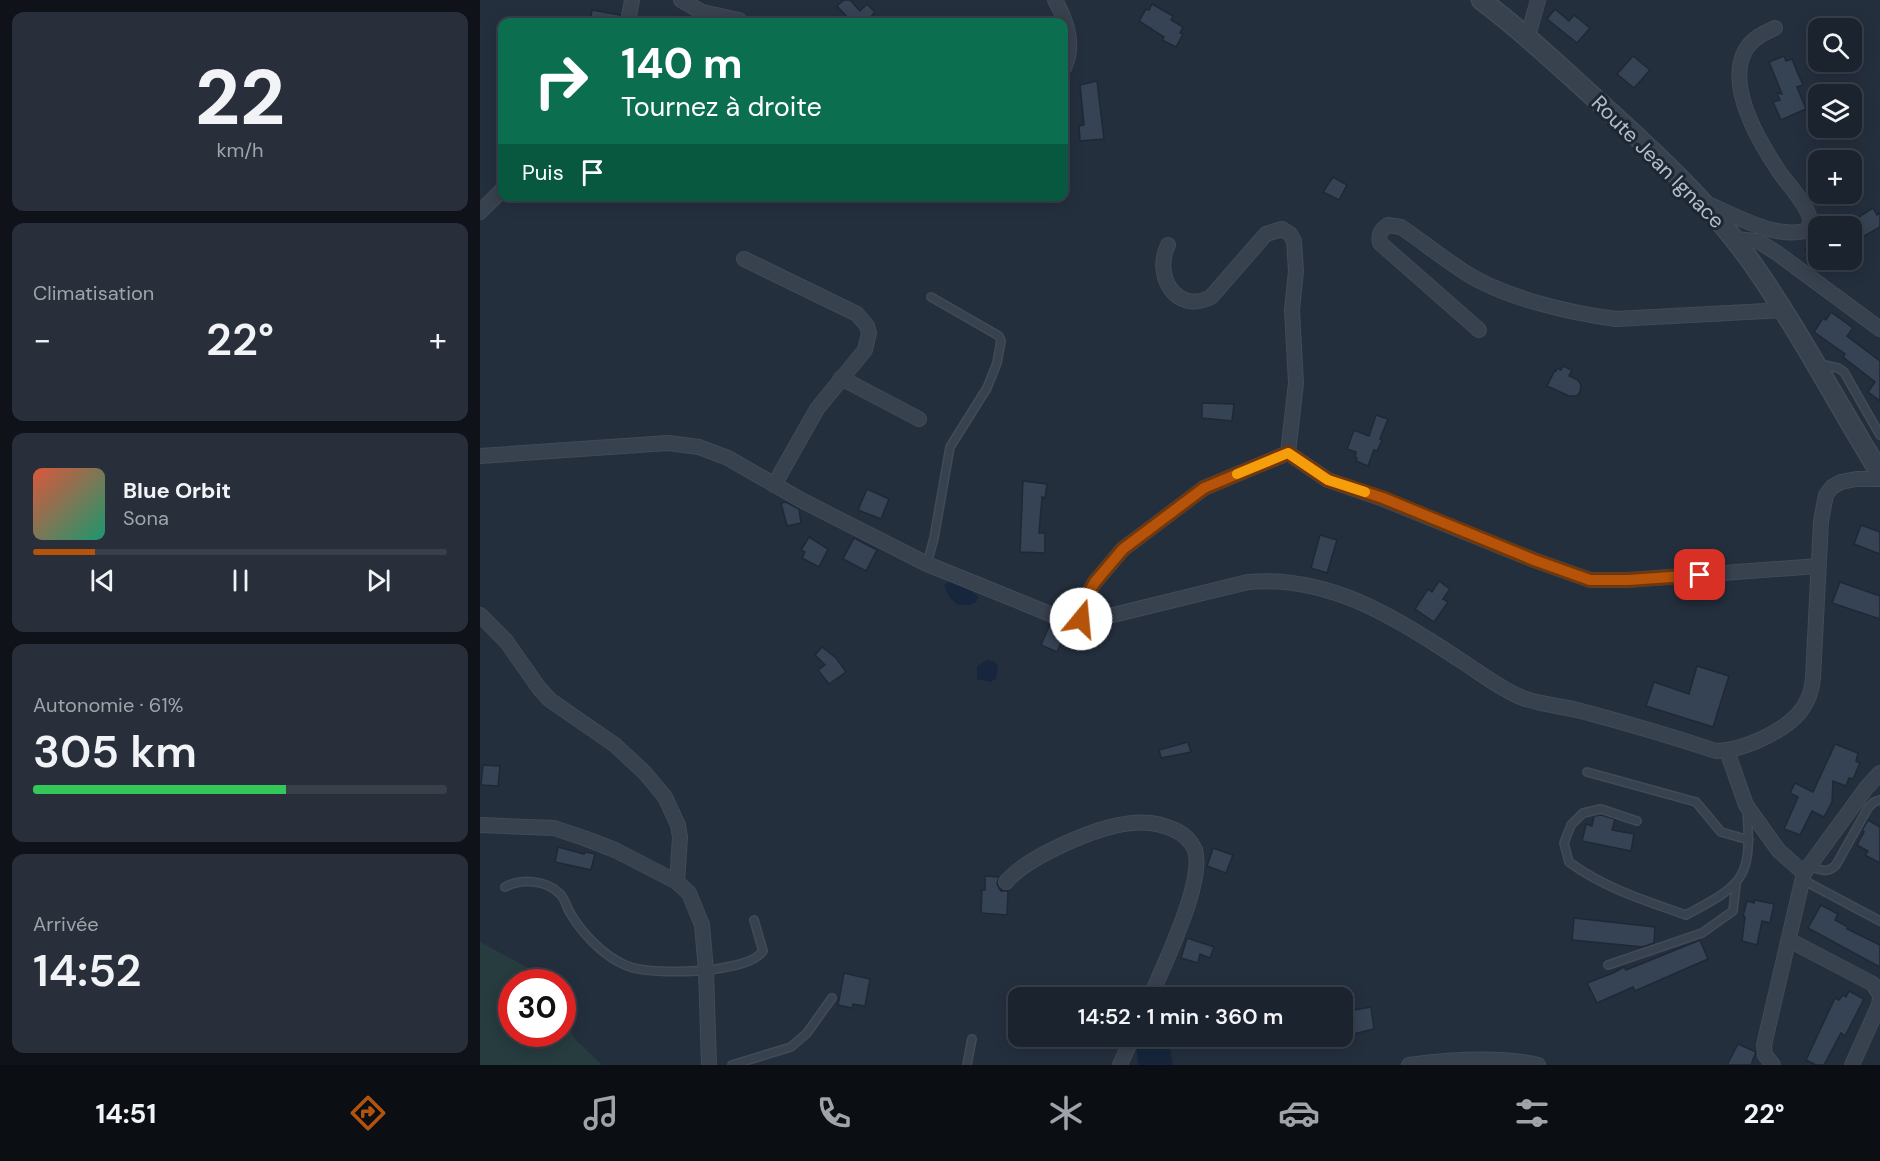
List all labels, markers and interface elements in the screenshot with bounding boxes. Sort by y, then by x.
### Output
map controls [1808,18,1862,270]
button: search [1808,18,1862,72]
text: 140 m [621,36,743,91]
icon: right [522,42,600,120]
text: 22 [195,47,285,148]
button: layers [1808,84,1862,138]
text: Tournez à droite [621,89,822,124]
street label: Route Jean Ignace [1585,89,1731,235]
text: km/h [216,137,264,163]
button: + [1808,150,1862,204]
icon: arrive [576,156,609,189]
text: Puis [522,158,564,187]
button: − [1808,216,1862,270]
text: Climatisation [33,280,154,306]
text: 22° [206,310,274,369]
text: − [33,318,51,361]
text: + [429,318,447,361]
text: Blue Orbit [123,476,231,505]
text: Sona [123,505,169,531]
pin [1674,549,1725,600]
icon: arrive [1683,558,1716,591]
icon: previous [86,564,119,597]
icon: pause [224,564,257,597]
icon: next [362,564,395,597]
position arrow [1049,587,1113,651]
text: Autonomie · 61% [33,692,183,718]
text: 305 km [33,722,197,781]
text: Arrivée [33,911,99,937]
text: 14:52 [33,941,141,1000]
speed limit sign: 30 [498,969,576,1047]
text: 14:52 · 1 min · 360 m [1078,1002,1283,1031]
icon: directions [347,1092,389,1134]
icon: music [580,1092,622,1134]
icon: phone [813,1092,855,1134]
icon: climate [1045,1092,1087,1134]
icon: car [1278,1092,1320,1134]
icon: filters [1511,1092,1553,1134]
text: 14:51 [95,1096,156,1131]
text: 22° [1744,1096,1785,1131]

